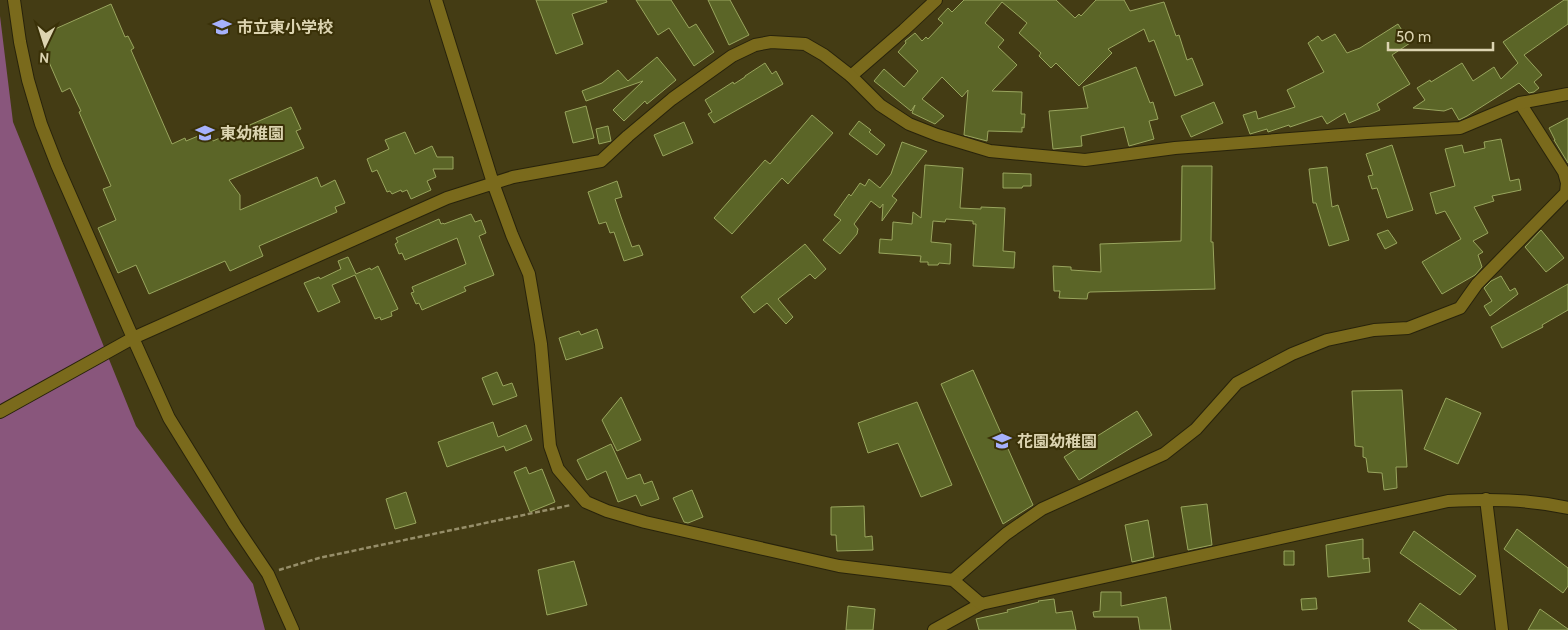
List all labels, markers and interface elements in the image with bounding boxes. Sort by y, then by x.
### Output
school or university icon: 市立東小学校 [211,16,233,38]
place label: 市立東小学校 [237,18,333,37]
north arrow [20,20,70,70]
scale bar [1388,20,1493,52]
text: 50 m [1396,28,1431,46]
text: N [39,49,50,67]
school or university icon: 東幼稚園 [194,122,216,144]
place label: 東幼稚園 [220,124,284,143]
school or university icon: 花園幼稚園 [991,430,1013,452]
place label: 花園幼稚園 [1017,432,1097,451]

